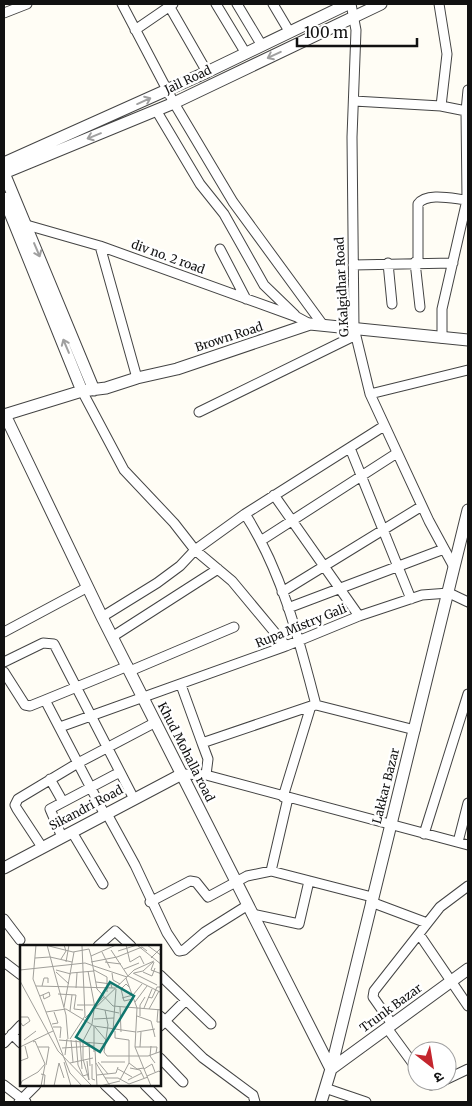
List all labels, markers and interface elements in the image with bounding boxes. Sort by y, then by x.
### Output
scale bar [297,15,417,47]
text: 100 m [304,23,348,42]
one-way arrow [267,51,282,60]
street label: Jail Road [161,62,214,97]
one-way arrow [136,95,151,105]
one-way arrow [87,132,102,141]
street label: div no. 2 road [129,236,207,277]
street label: G.Kalgidhar Road [331,237,352,337]
one-way arrow [33,242,42,257]
street label: Brown Road [193,319,265,355]
one-way arrow [60,339,70,354]
street label: Rupa Mistry Gali [253,600,349,651]
street label: Khud Mohalla road [155,700,218,804]
street label: Lakkar Bazar [369,746,402,825]
street label: Sikandri Road [46,782,125,833]
inset map [20,945,161,1086]
street label: Trunk Bazar [357,980,425,1035]
north arrow [407,1041,457,1091]
text: उ [430,1067,447,1087]

